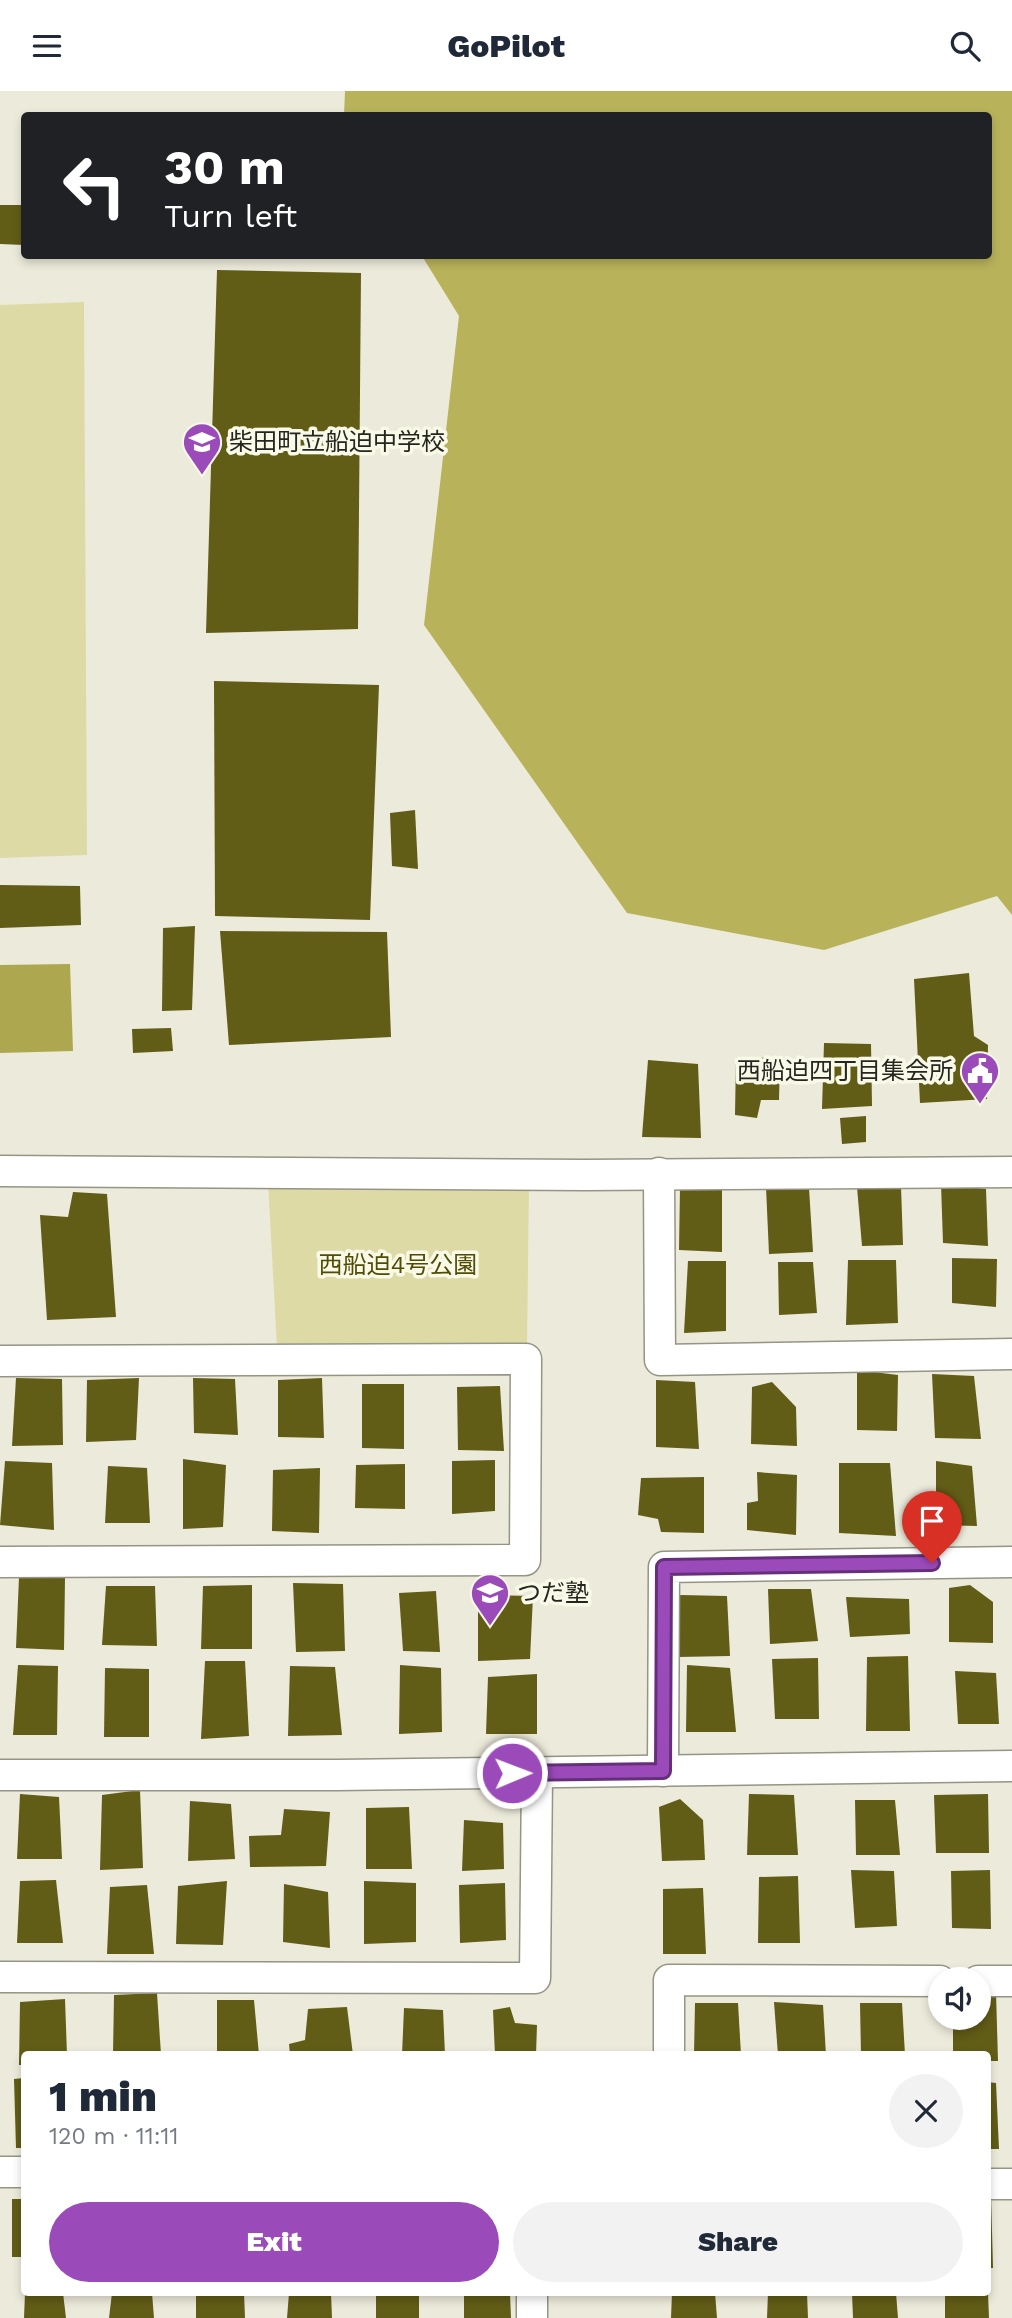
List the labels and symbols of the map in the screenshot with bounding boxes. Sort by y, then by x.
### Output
school or university icon: 柴田町立船迫中学校 [181,421,223,476]
place label: 柴田町立船迫中学校 [229,428,445,456]
public building icon: 西船迫四丁目集会所 [959,1050,1001,1105]
place label: 西船迫四丁目集会所 [737,1057,953,1085]
park label: 西船迫4号公園 [319,1251,477,1279]
pin [902,1491,962,1563]
school or university icon: つだ塾 [469,1572,511,1627]
place label: つだ塾 [517,1579,589,1607]
position arrow [475,1736,549,1810]

